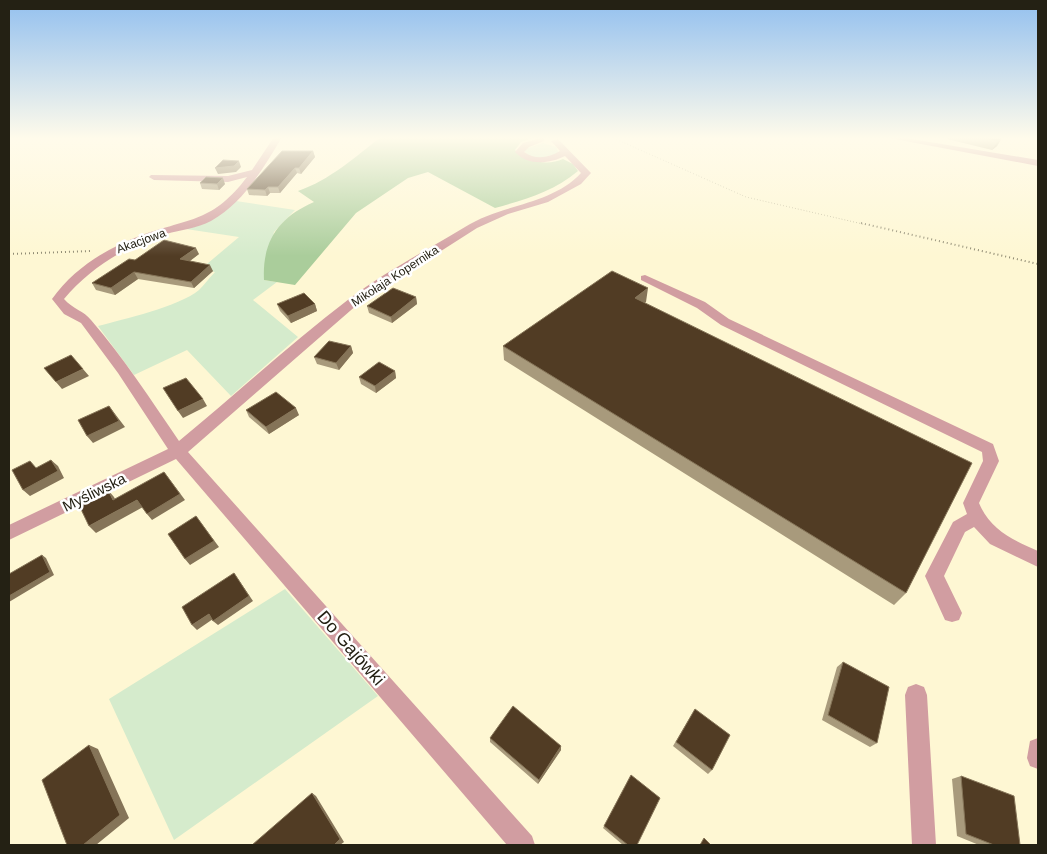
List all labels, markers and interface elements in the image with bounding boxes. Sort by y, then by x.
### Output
street label: Akacjowa [114,226,168,256]
street label: Mikołaja Kopernika [349,242,442,309]
street label: Myśliwska [60,469,129,515]
street label: Do Gajówki [313,607,389,689]

